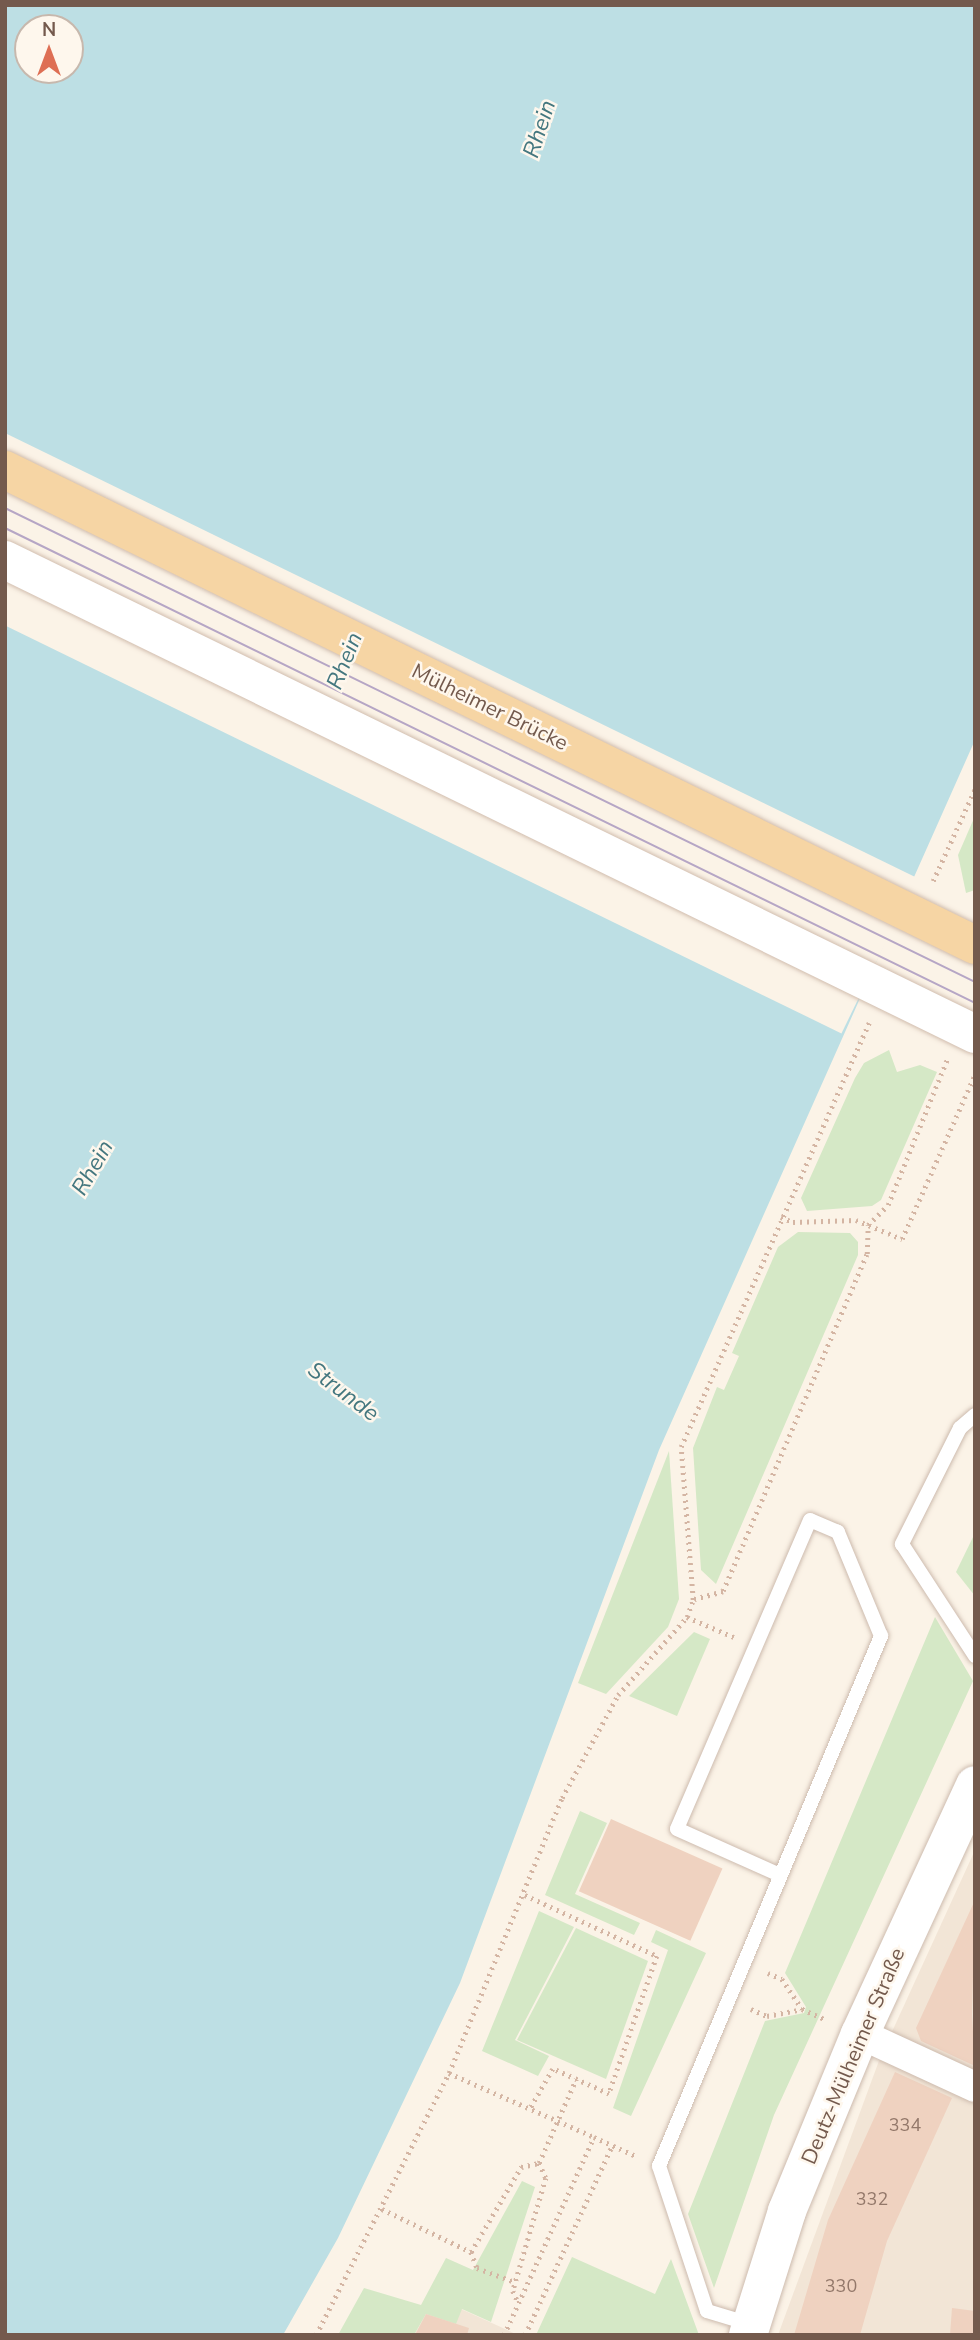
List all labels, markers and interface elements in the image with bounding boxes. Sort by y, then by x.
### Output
north arrow [14,14,84,84]
text: N [42,17,56,43]
water label: Rhein [518,97,562,161]
water label: Rhein [321,628,369,694]
street label: Mülheimer Brücke [408,658,572,756]
water label: Rhein [66,1136,120,1200]
water label: Strunde [302,1356,384,1428]
street label: Deutz-Mülheimer Straße [796,1944,910,2168]
house number: 334 [889,2114,921,2136]
house number: 332 [856,2188,888,2210]
house number: 330 [825,2275,857,2297]

